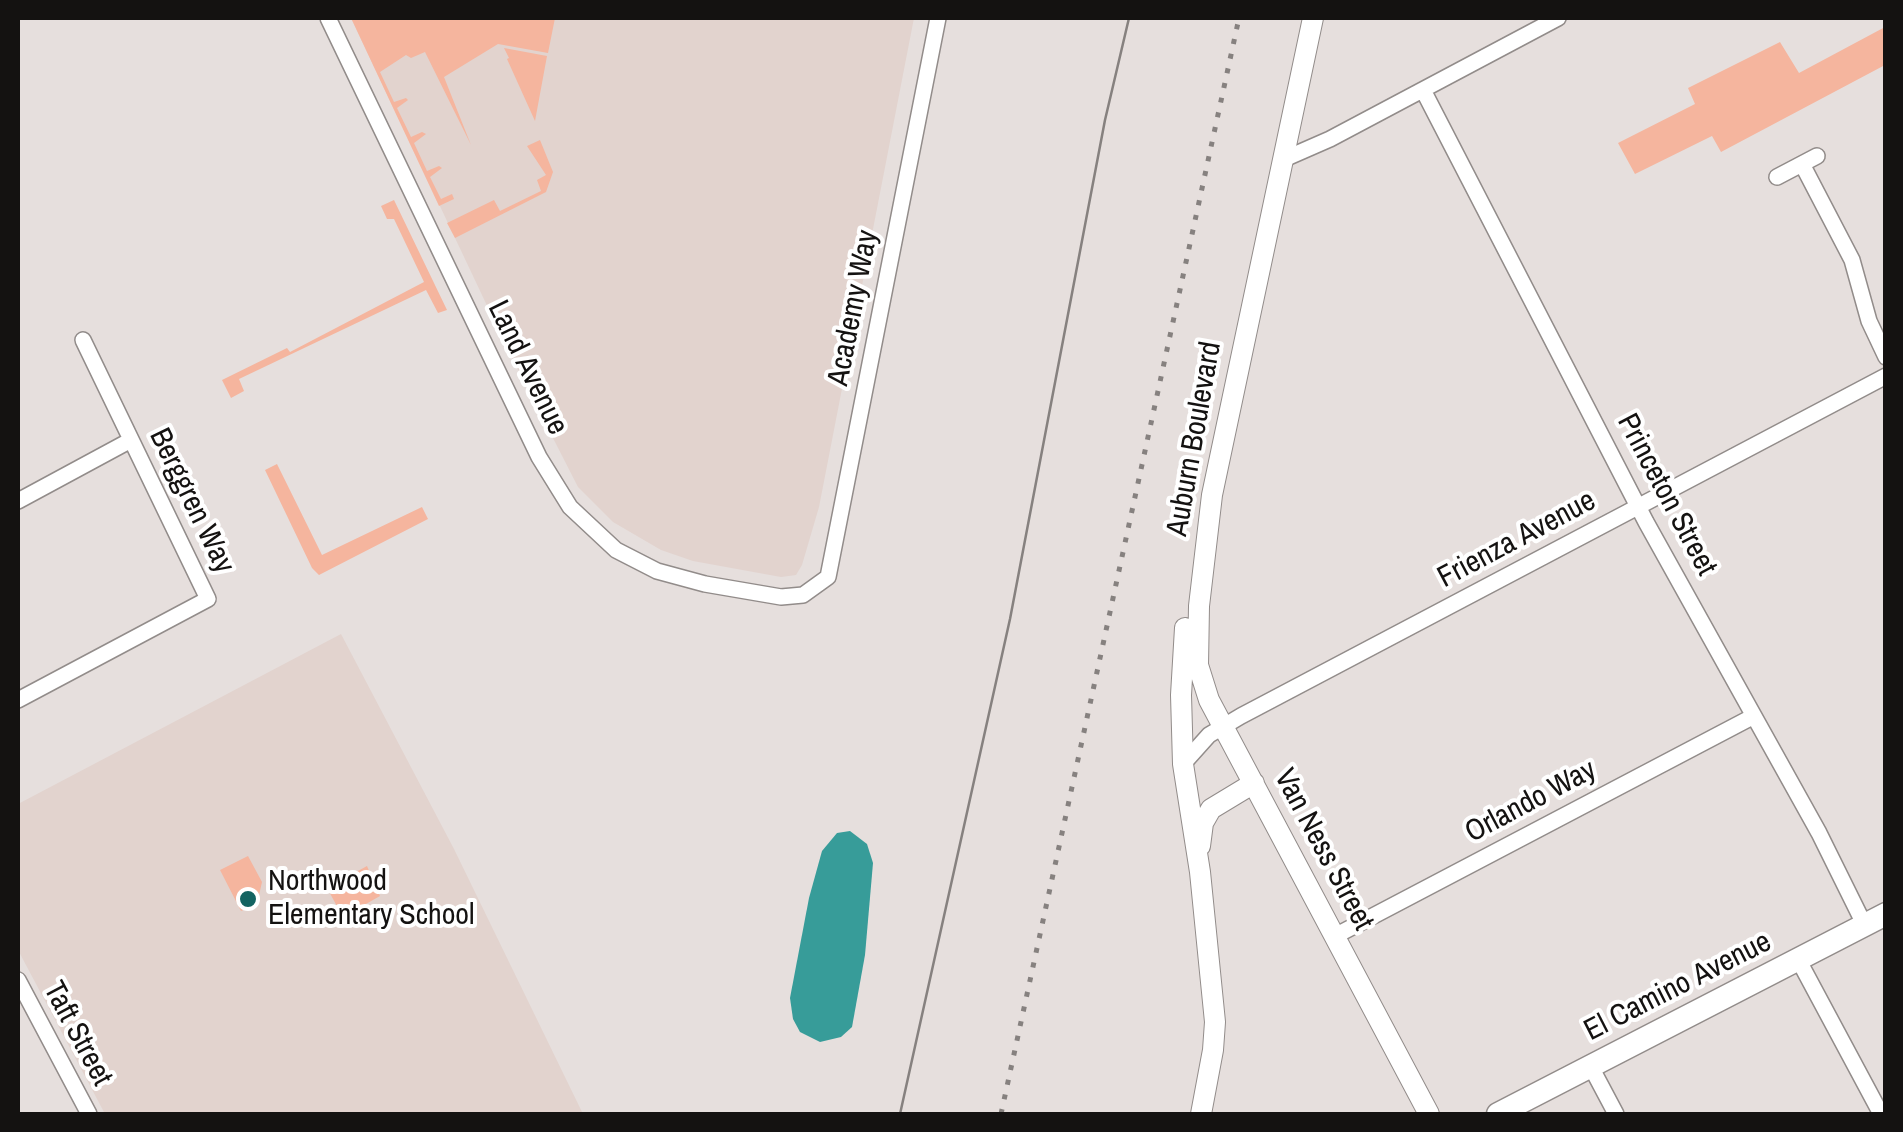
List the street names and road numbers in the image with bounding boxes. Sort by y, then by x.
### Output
street label: Academy Way [821,227,887,389]
street label: Land Avenue [479,295,575,441]
street label: Auburn Boulevard [1160,339,1230,539]
street label: Princeton Street [1608,408,1724,582]
street label: Berggren Way [141,423,241,579]
street label: Frienza Avenue [1432,483,1602,597]
street label: Orlando Way [1460,753,1602,851]
street label: Van Ness Street [1265,763,1381,937]
street label: El Camino Avenue [1579,924,1777,1050]
street label: Taft Street [35,976,119,1092]

